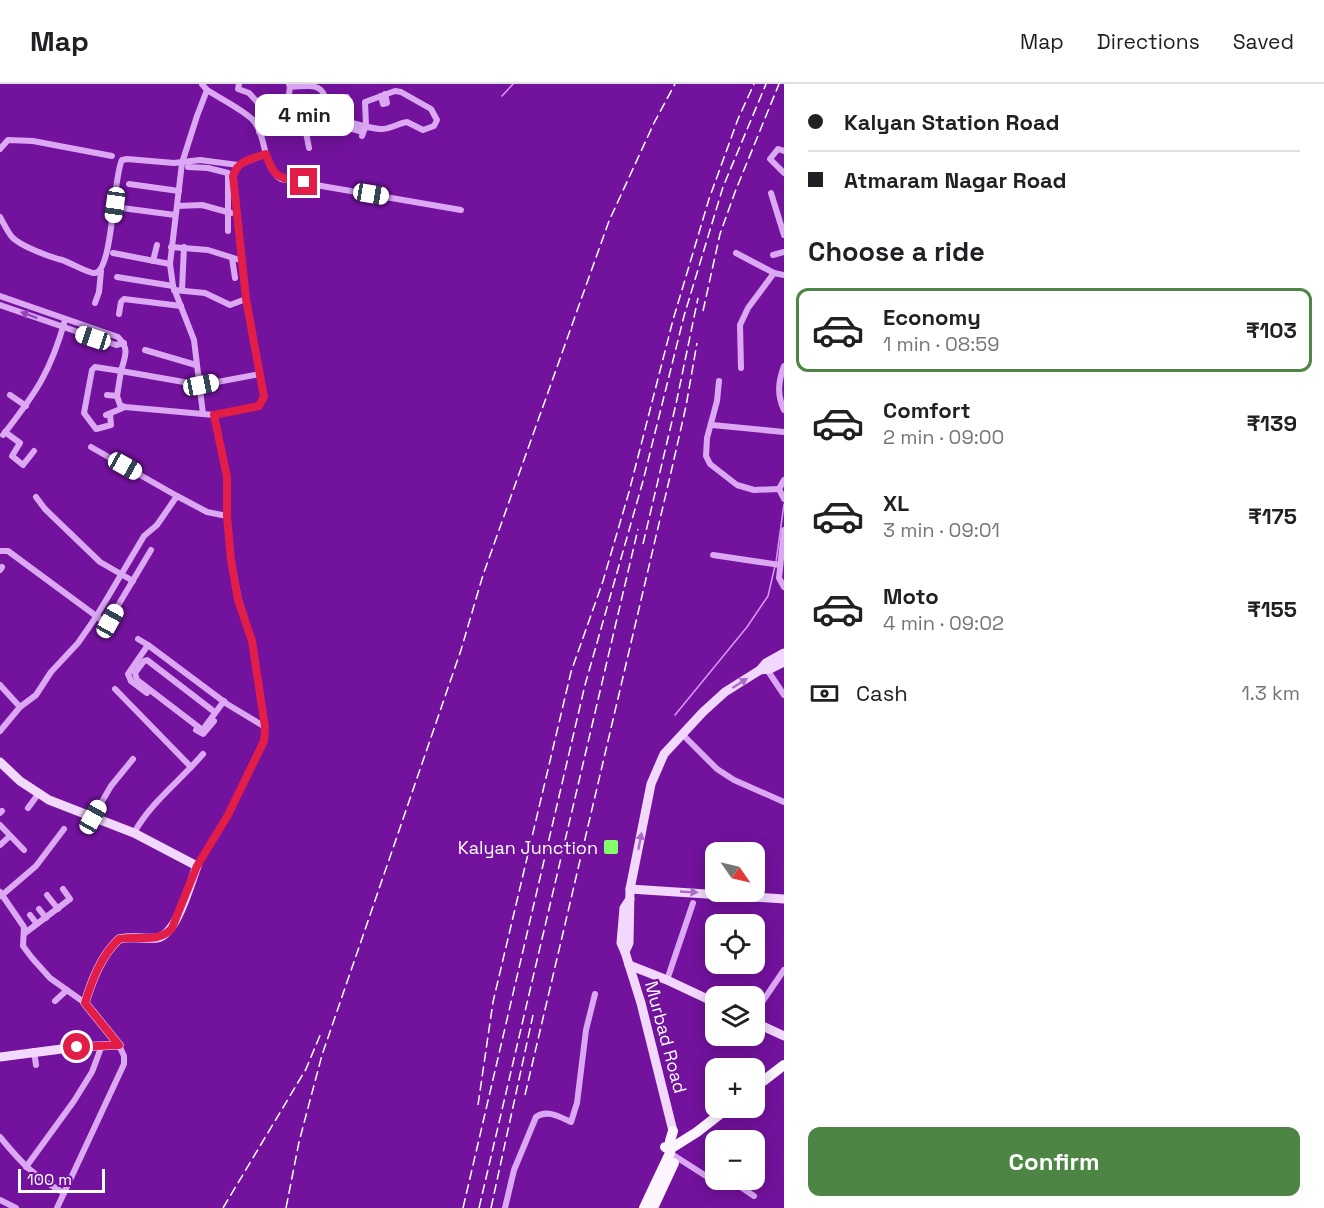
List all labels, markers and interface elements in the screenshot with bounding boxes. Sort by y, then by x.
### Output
text: Map [30,23,89,59]
text: Map [1020,28,1064,55]
text: Directions [1097,28,1200,55]
text: Saved [1233,28,1294,55]
callout: 4 min [254,95,354,137]
text: 4 min [278,102,331,128]
text: Kalyan Station Road [844,108,1059,136]
text: Atmaram Nagar Road [844,166,1067,194]
route end [290,168,317,195]
car [352,182,390,206]
car [104,186,126,224]
text: Choose a ride [808,234,985,269]
icon: car [811,303,865,357]
text: Economy [883,303,981,331]
one-way arrow [20,310,38,320]
text: ₹103 [1246,316,1297,344]
car [73,324,113,352]
text: 1 min · 08:59 [883,331,999,357]
car [182,373,220,397]
icon: car [811,396,865,450]
text: Comfort [883,396,971,424]
text: ₹139 [1246,409,1297,437]
text: 2 min · 09:00 [883,424,1004,450]
car [105,449,145,483]
icon: car [811,489,865,543]
text: XL [883,489,909,517]
text: ₹175 [1248,502,1297,530]
text: 3 min · 09:01 [883,517,1000,543]
icon: car [811,582,865,636]
text: Moto [883,582,939,610]
text: ₹155 [1247,595,1297,623]
car [93,601,127,641]
text: 4 min · 09:02 [883,610,1004,636]
one-way arrow [731,677,747,689]
icon: cash [808,677,841,710]
text: Cash [856,679,908,707]
text: 1.3 km [1241,680,1300,706]
car [76,797,110,837]
one-way arrow [636,831,645,850]
place label: Kalyan Junction [458,836,598,859]
marker: Kalyan Junction [602,838,620,856]
north arrow [705,842,765,902]
map controls [705,842,765,1190]
one-way arrow [679,888,698,897]
button: locate [705,914,765,974]
street label: Murbad Road [640,978,692,1096]
button: layers [705,986,765,1046]
route start [63,1033,90,1060]
button: + [705,1058,765,1118]
button: Confirm [808,1127,1300,1196]
button: − [705,1130,765,1190]
scale bar [18,1166,105,1194]
text: 100 m [27,1169,72,1190]

